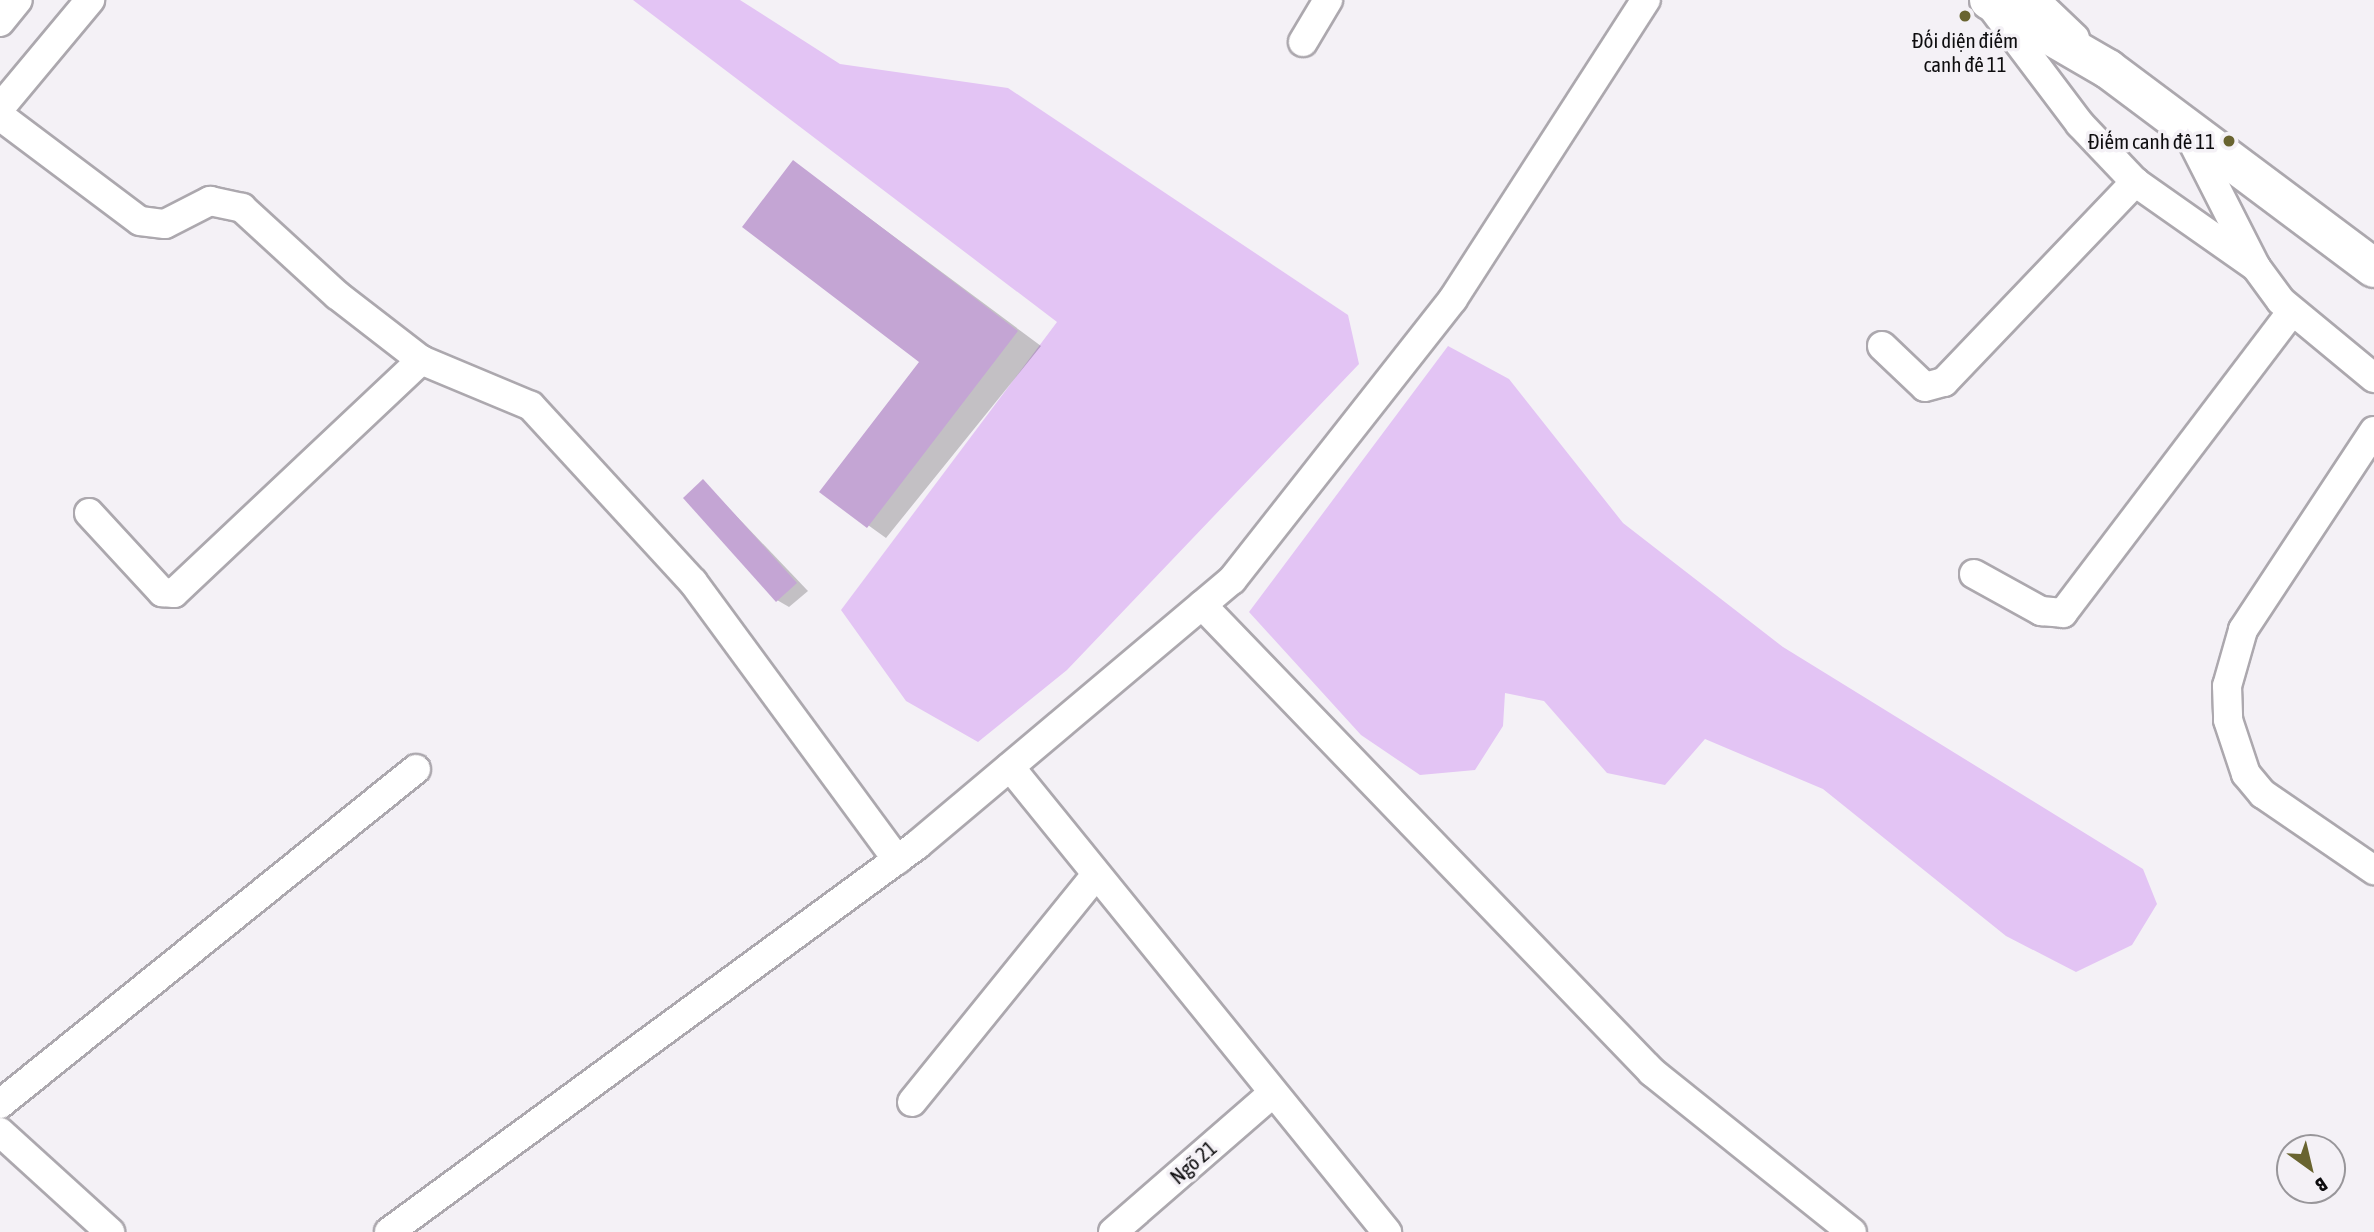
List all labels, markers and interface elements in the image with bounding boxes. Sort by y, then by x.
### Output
marker: Đối diện điếm canh đê 11 [1957,8,1973,24]
place label: Đối diện điếm canh đê 11 [1912,27,2018,77]
place label: Điếm canh đê 11 [2088,128,2215,154]
marker: Điếm canh đê 11 [2221,133,2237,149]
north arrow [2276,1134,2346,1204]
street label: Ngõ 21 [1165,1135,1221,1189]
text: B [2312,1173,2332,1196]

